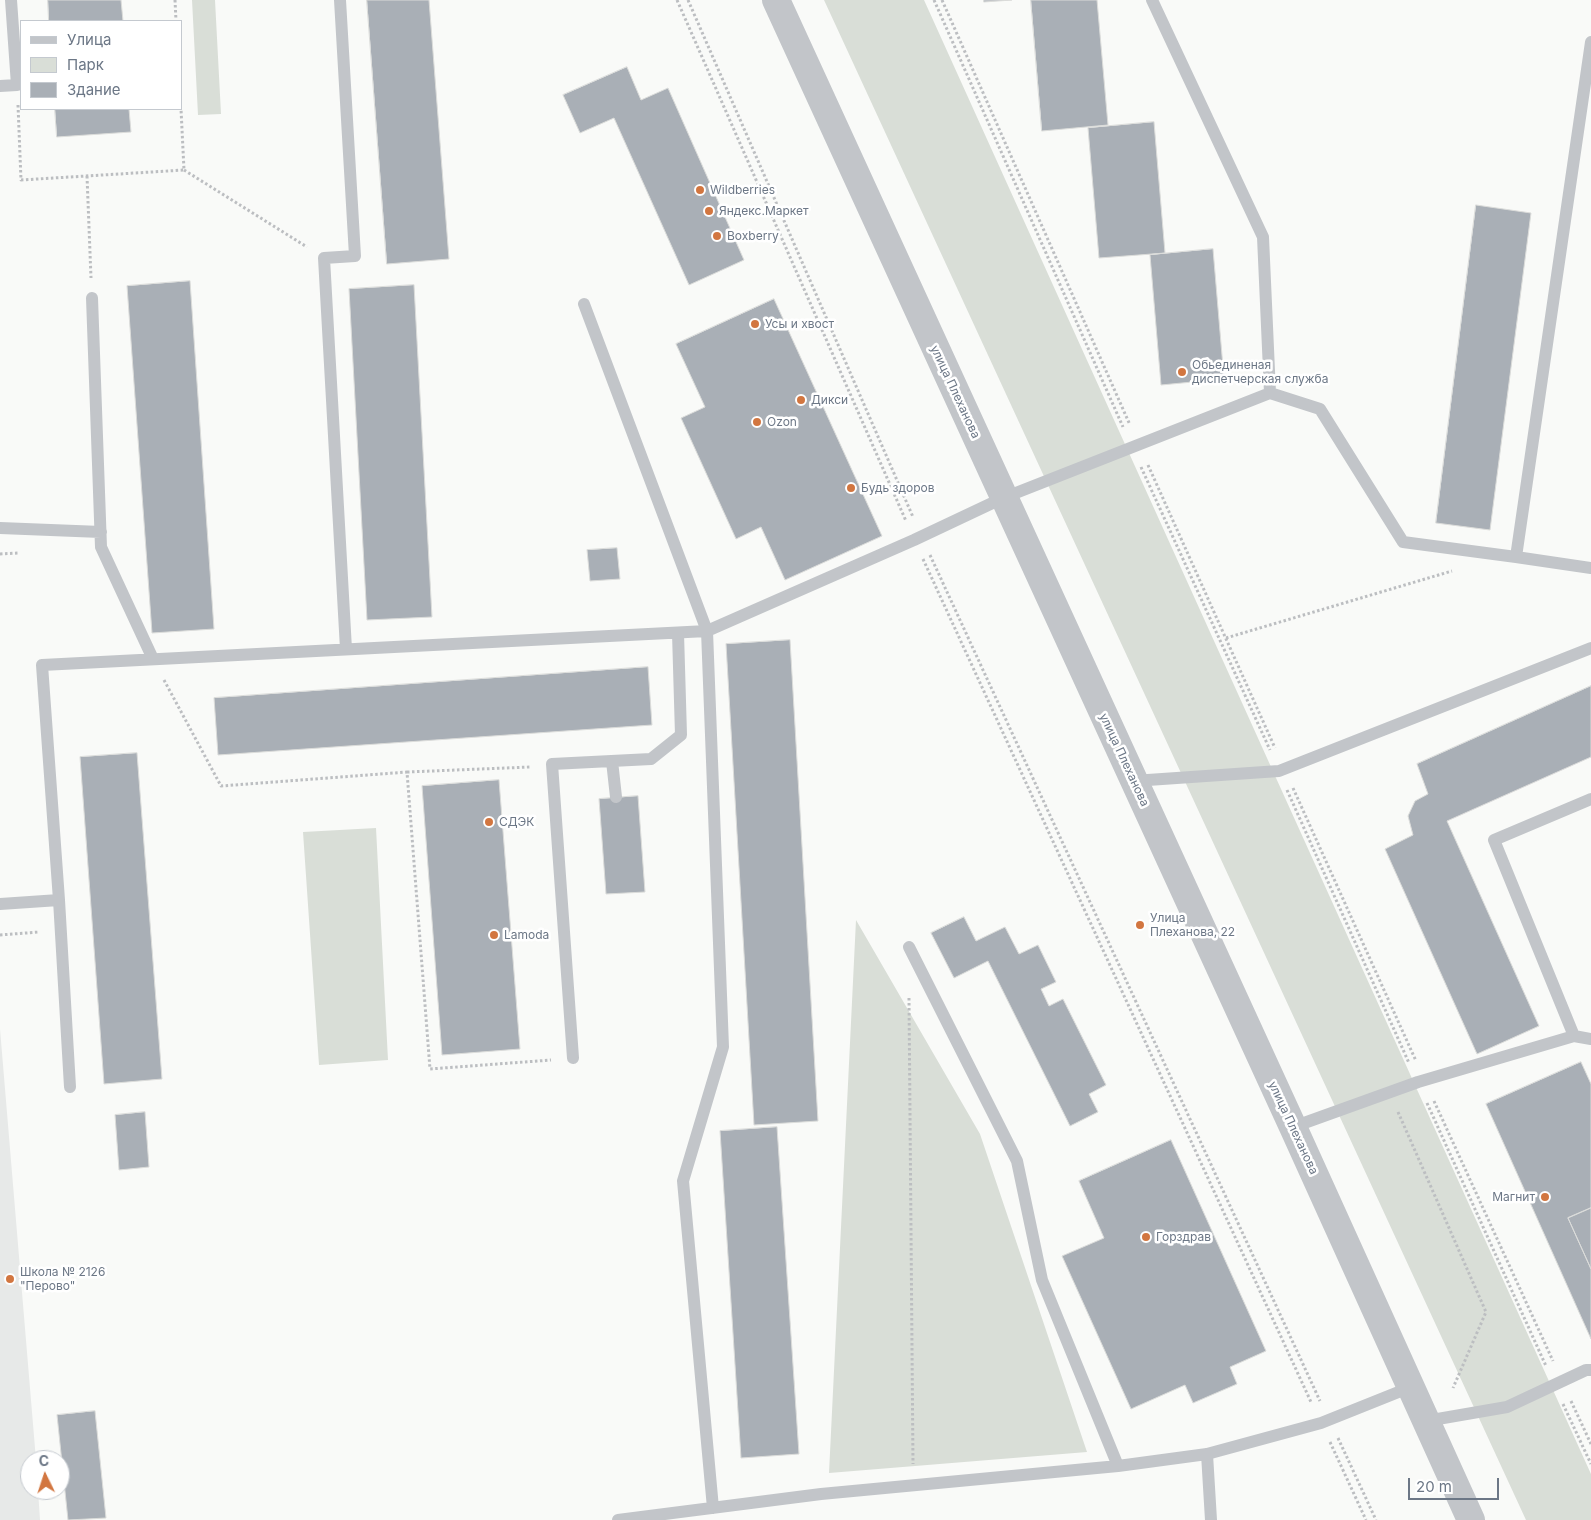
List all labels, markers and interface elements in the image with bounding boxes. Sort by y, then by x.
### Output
legend [20,20,182,110]
text: Улица [67,30,111,49]
text: Парк [67,55,104,74]
text: Здание [67,80,121,99]
place label: Wildberries [710,183,775,197]
marker: Wildberries [694,184,706,196]
place label: Яндекс.Маркет [719,204,809,218]
marker: Яндекс.Маркет [703,205,715,217]
place label: Boxberry [727,229,779,243]
marker: Boxberry [711,230,723,242]
place label: Усы и хвост [765,317,834,331]
marker: Усы и хвост [749,318,761,330]
street label: улица Плеханова [927,343,983,441]
place label: Обьединеная диспетчерская служба [1192,358,1328,386]
marker: Обьединеная диспетчерская служба [1176,366,1188,378]
place label: Дикси [811,393,848,407]
marker: Дикси [795,394,807,406]
place label: Ozon [767,415,797,429]
marker: Ozon [751,416,763,428]
place label: Будь здоров [861,481,935,495]
marker: Будь здоров [845,482,857,494]
street label: улица Плеханова [1096,711,1152,809]
place label: СДЭК [499,815,534,829]
marker: СДЭК [483,816,495,828]
place label: Улица Плеханова, 22 [1150,911,1235,939]
marker: Улица Плеханова, 22 [1134,919,1146,931]
place label: Lamoda [504,928,549,942]
marker: Lamoda [488,929,500,941]
street label: улица Плеханова [1265,1079,1321,1177]
place label: Магнит [1492,1190,1535,1204]
marker: Магнит [1539,1191,1551,1203]
place label: Горздрав [1156,1230,1211,1244]
marker: Горздрав [1140,1231,1152,1243]
place label: Школа № 2126 "Перово" [20,1265,105,1293]
marker: Школа № 2126 "Перово" [4,1273,16,1285]
north arrow [20,1450,70,1500]
text: С [38,1452,50,1469]
scale bar [1411,1468,1502,1500]
text: 20 m [1416,1477,1452,1496]

